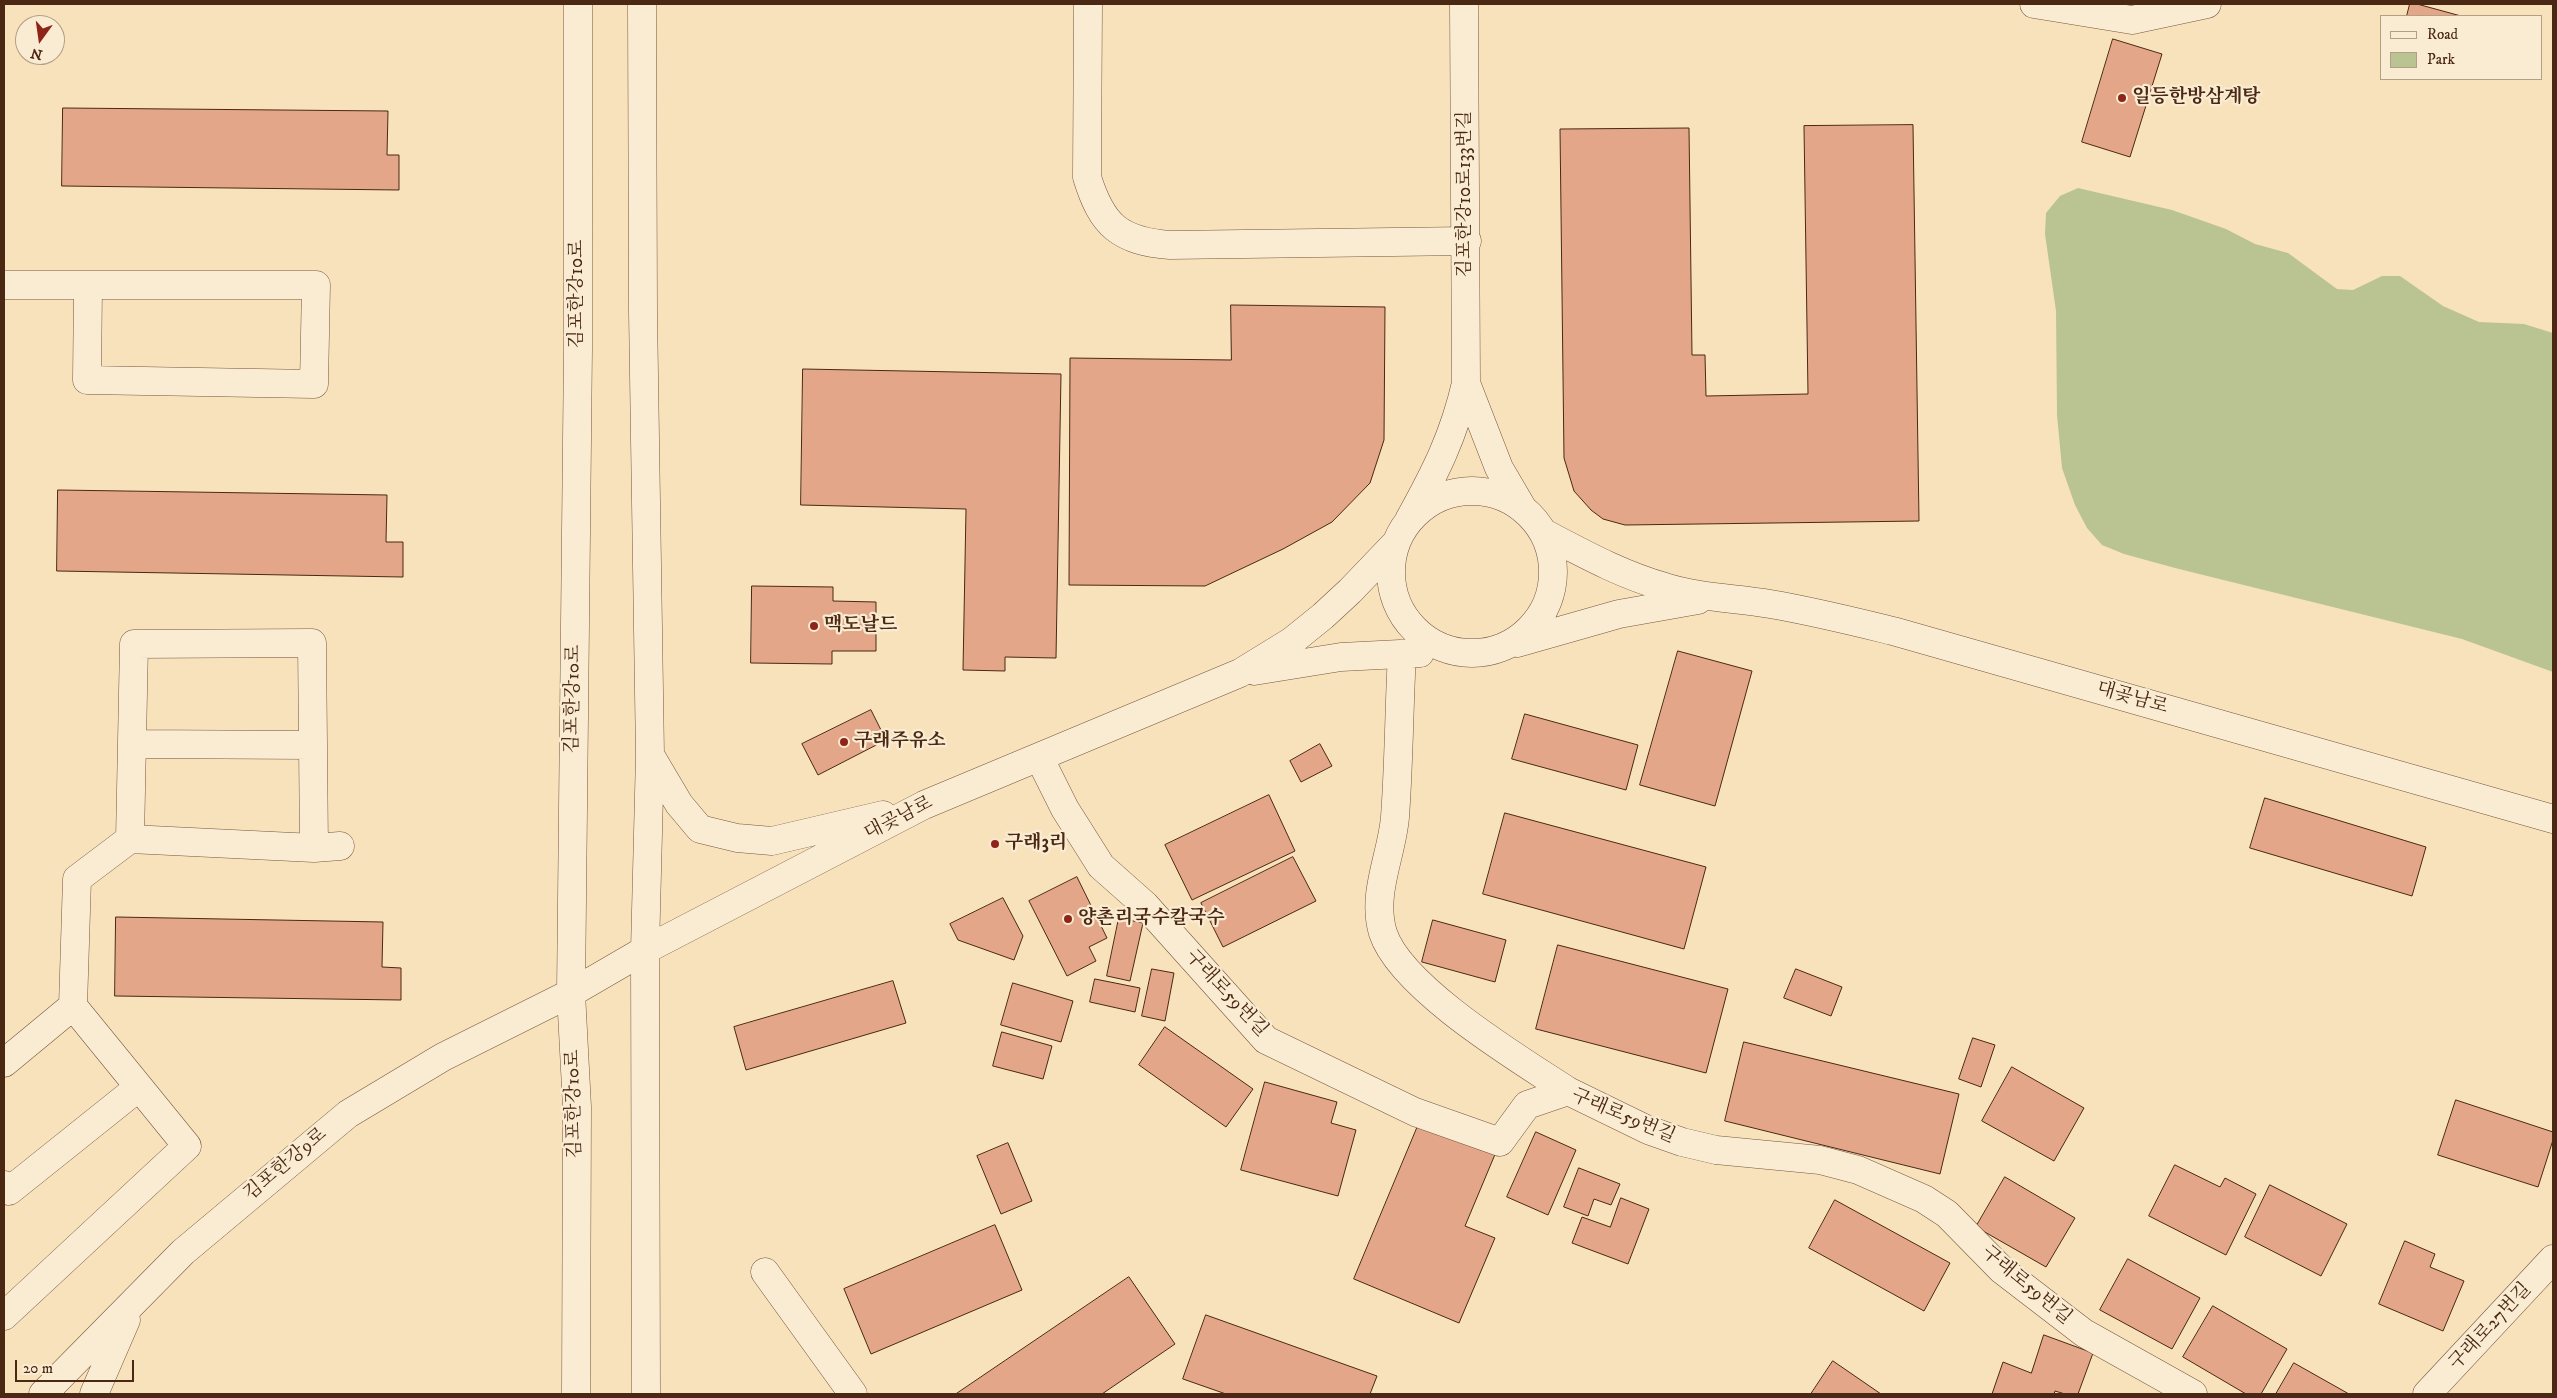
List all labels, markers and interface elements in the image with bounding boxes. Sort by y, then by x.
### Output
north arrow [15,15,65,65]
legend [2380,15,2542,80]
text: Road [2427,25,2458,44]
text: N [29,43,44,64]
text: Park [2427,50,2455,69]
place label: 일등한방삼계탕 [2132,87,2260,109]
marker: 일등한방삼계탕 [2116,92,2128,104]
street label: 김포한강10로133번길 [1455,111,1477,277]
street label: 김포한강10로 [567,240,589,348]
place label: 맥도날드 [824,615,897,637]
marker: 맥도날드 [808,620,820,632]
street label: 김포한강10로 [562,644,586,754]
street label: 대곶남로 [2094,678,2170,720]
place label: 구래주유소 [854,731,946,753]
marker: 구래주유소 [838,736,850,748]
street label: 대곶남로 [861,792,937,846]
place label: 구래3리 [1005,833,1067,855]
marker: 구래3리 [989,838,1001,850]
place label: 양촌리국수칼국수 [1078,908,1225,930]
marker: 양촌리국수칼국수 [1062,913,1074,925]
street label: 구래로59번길 [1180,946,1272,1042]
street label: 김포한강10로 [563,1049,587,1159]
street label: 구래로59번길 [1568,1085,1678,1149]
street label: 김포한강9로 [240,1124,332,1206]
street label: 구래로59번길 [1976,1242,2076,1330]
street label: 구래로27번길 [2445,1279,2537,1375]
scale bar [18,1350,136,1382]
text: 20 m [23,1359,53,1378]

